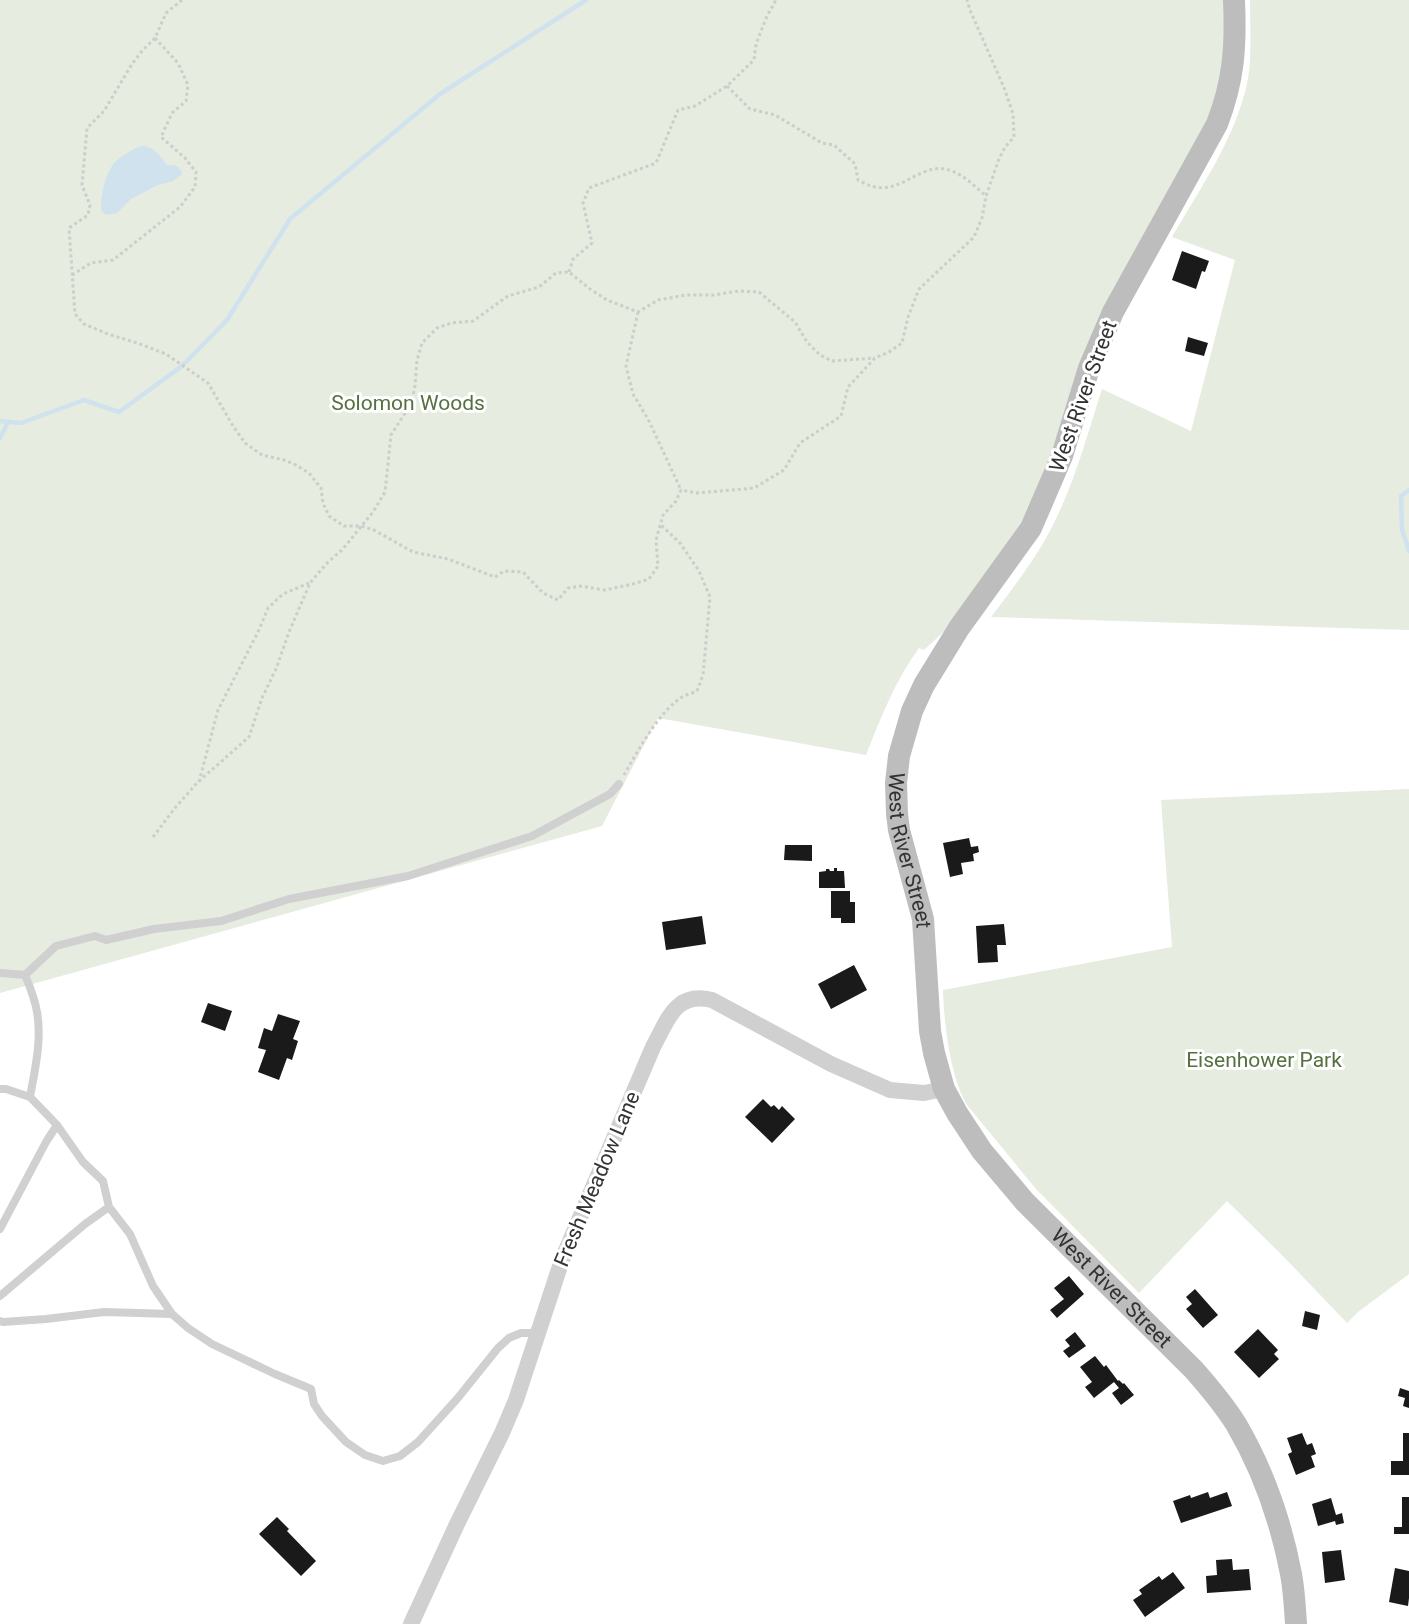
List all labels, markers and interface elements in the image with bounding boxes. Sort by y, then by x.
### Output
street label: West River Street [1044,317,1122,475]
park label: Solomon Woods [331,391,485,415]
street label: West River Street [883,771,936,929]
park label: Eisenhower Park [1186,1048,1342,1072]
street label: Fresh Meadow Lane [549,1088,645,1270]
street label: West River Street [1047,1223,1177,1353]

